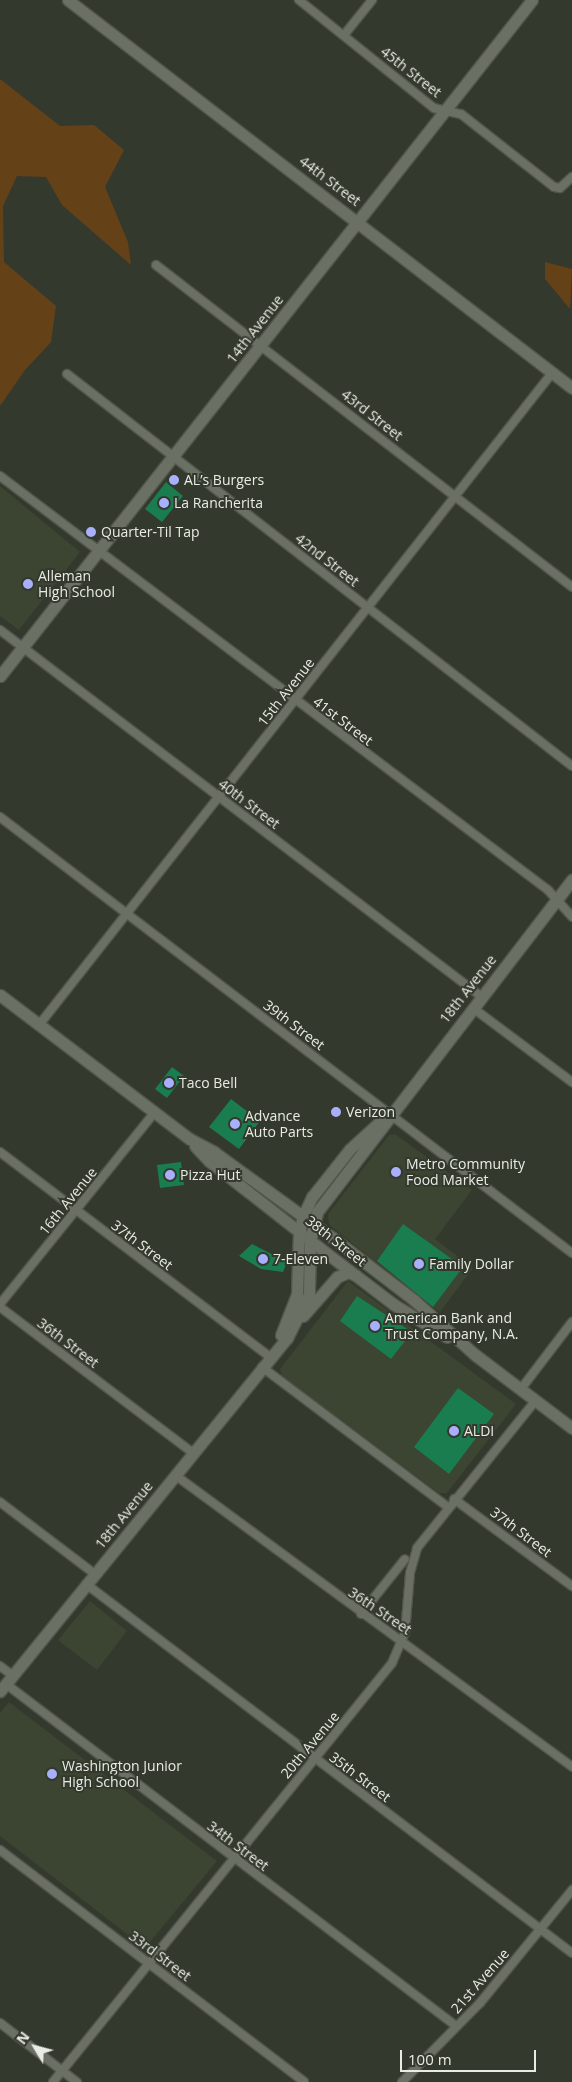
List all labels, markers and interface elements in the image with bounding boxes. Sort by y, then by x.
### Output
street label: 45th Street [377,43,445,101]
street label: 44th Street [296,153,364,209]
street label: 14th Avenue [223,292,287,366]
street label: 43rd Street [338,386,406,444]
place label: AL’s Burgers [184,472,264,488]
marker: AL’s Burgers [168,474,180,486]
place label: La Rancherita [174,495,263,511]
marker: La Rancherita [158,497,170,509]
place label: Quarter-Til Tap [101,524,200,540]
marker: Quarter-Til Tap [85,526,97,538]
street label: 42nd Street [292,530,362,590]
place label: Alleman High School [38,568,115,600]
marker: Alleman High School [22,578,34,590]
street label: 15th Avenue [254,655,318,729]
street label: 41st Street [310,693,376,749]
street label: 40th Street [215,776,283,832]
street label: 18th Avenue [436,952,500,1026]
street label: 39th Street [260,997,328,1053]
place label: Taco Bell [179,1075,237,1091]
marker: Taco Bell [163,1077,175,1089]
place label: Verizon [346,1104,395,1120]
marker: Verizon [330,1106,342,1118]
place label: Advance Auto Parts [245,1108,313,1140]
marker: Advance Auto Parts [229,1118,241,1130]
place label: Metro Community Food Market [406,1156,525,1188]
street label: 16th Avenue [36,1164,100,1238]
marker: Metro Community Food Market [390,1166,402,1178]
place label: Pizza Hut [180,1167,240,1183]
marker: Pizza Hut [164,1169,176,1181]
street label: 38th Street [302,1212,370,1270]
street label: 37th Street [108,1217,176,1273]
place label: 7-Eleven [273,1251,328,1267]
marker: 7-Eleven [257,1253,269,1265]
place label: Family Dollar [429,1256,514,1272]
marker: Family Dollar [413,1258,425,1270]
place label: American Bank and Trust Company, N.A. [385,1310,518,1342]
street label: 36th Street [34,1315,102,1371]
marker: American Bank and Trust Company, N.A. [369,1320,381,1332]
place label: ALDI [464,1423,494,1439]
marker: ALDI [448,1425,460,1437]
street label: 18th Avenue [92,1478,156,1552]
street label: 37th Street [487,1504,555,1560]
street label: 36th Street [345,1584,415,1638]
street label: 20th Avenue [277,1708,343,1782]
street label: 35th Street [326,1749,394,1805]
place label: Washington Junior High School [62,1758,182,1790]
marker: Washington Junior High School [46,1768,58,1780]
street label: 34th Street [204,1818,272,1874]
street label: 33rd Street [126,1927,194,1985]
street label: 21st Avenue [447,1945,513,2017]
north arrow [10,2022,60,2072]
text: N [12,2027,34,2048]
scale bar [402,2040,538,2072]
text: 100 m [408,2049,452,2069]

